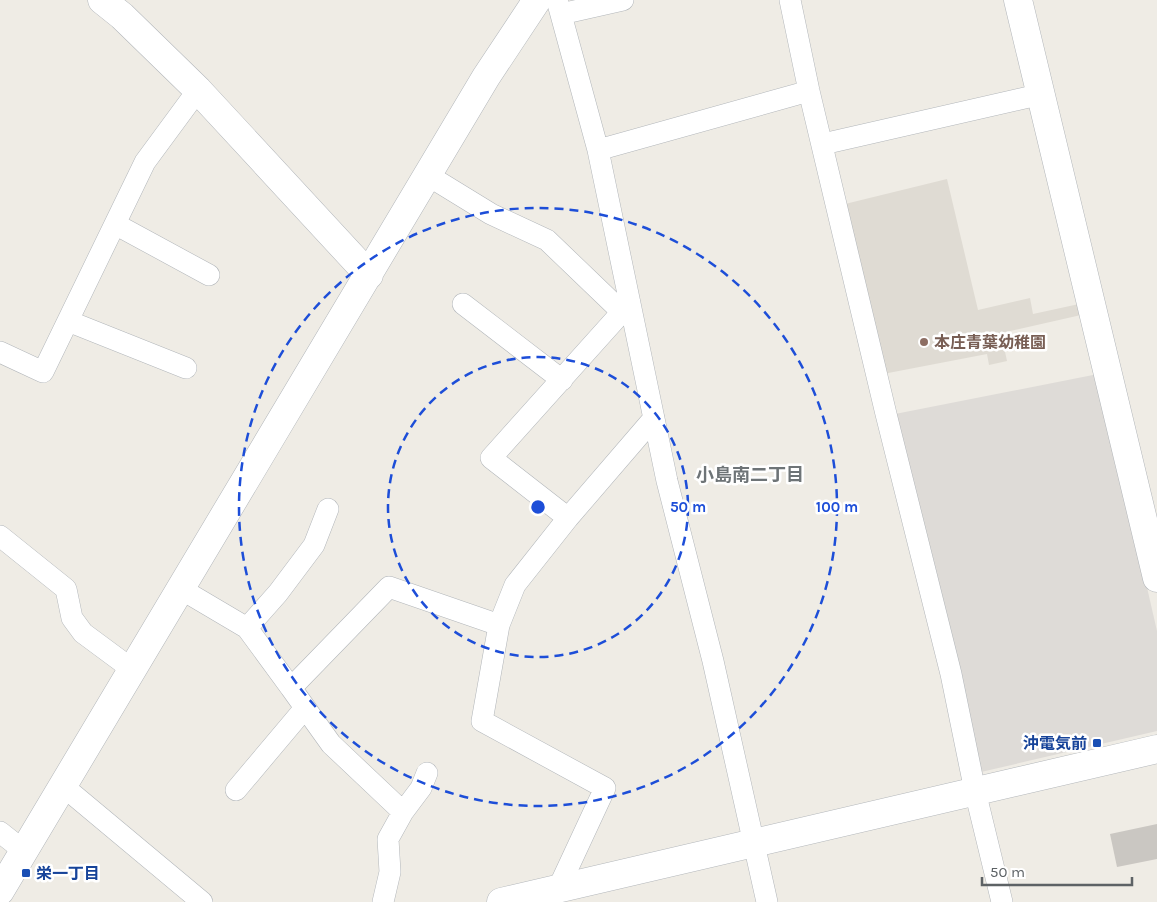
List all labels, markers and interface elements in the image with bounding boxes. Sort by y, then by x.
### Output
place label: 本庄青葉幼稚園 [934,333,1046,352]
marker: 本庄青葉幼稚園 [918,336,930,348]
district label: 小島南二丁目 [696,464,804,486]
centre of rings [529,498,547,516]
text: 50 m [670,498,706,516]
text: 100 m [816,498,858,516]
place label: 沖電気前 [1023,734,1087,753]
marker: 沖電気前 [1091,737,1103,749]
scale bar [982,854,1132,886]
text: 50 m [990,863,1025,881]
place label: 栄一丁目 [36,864,100,883]
marker: 栄一丁目 [20,867,32,879]

